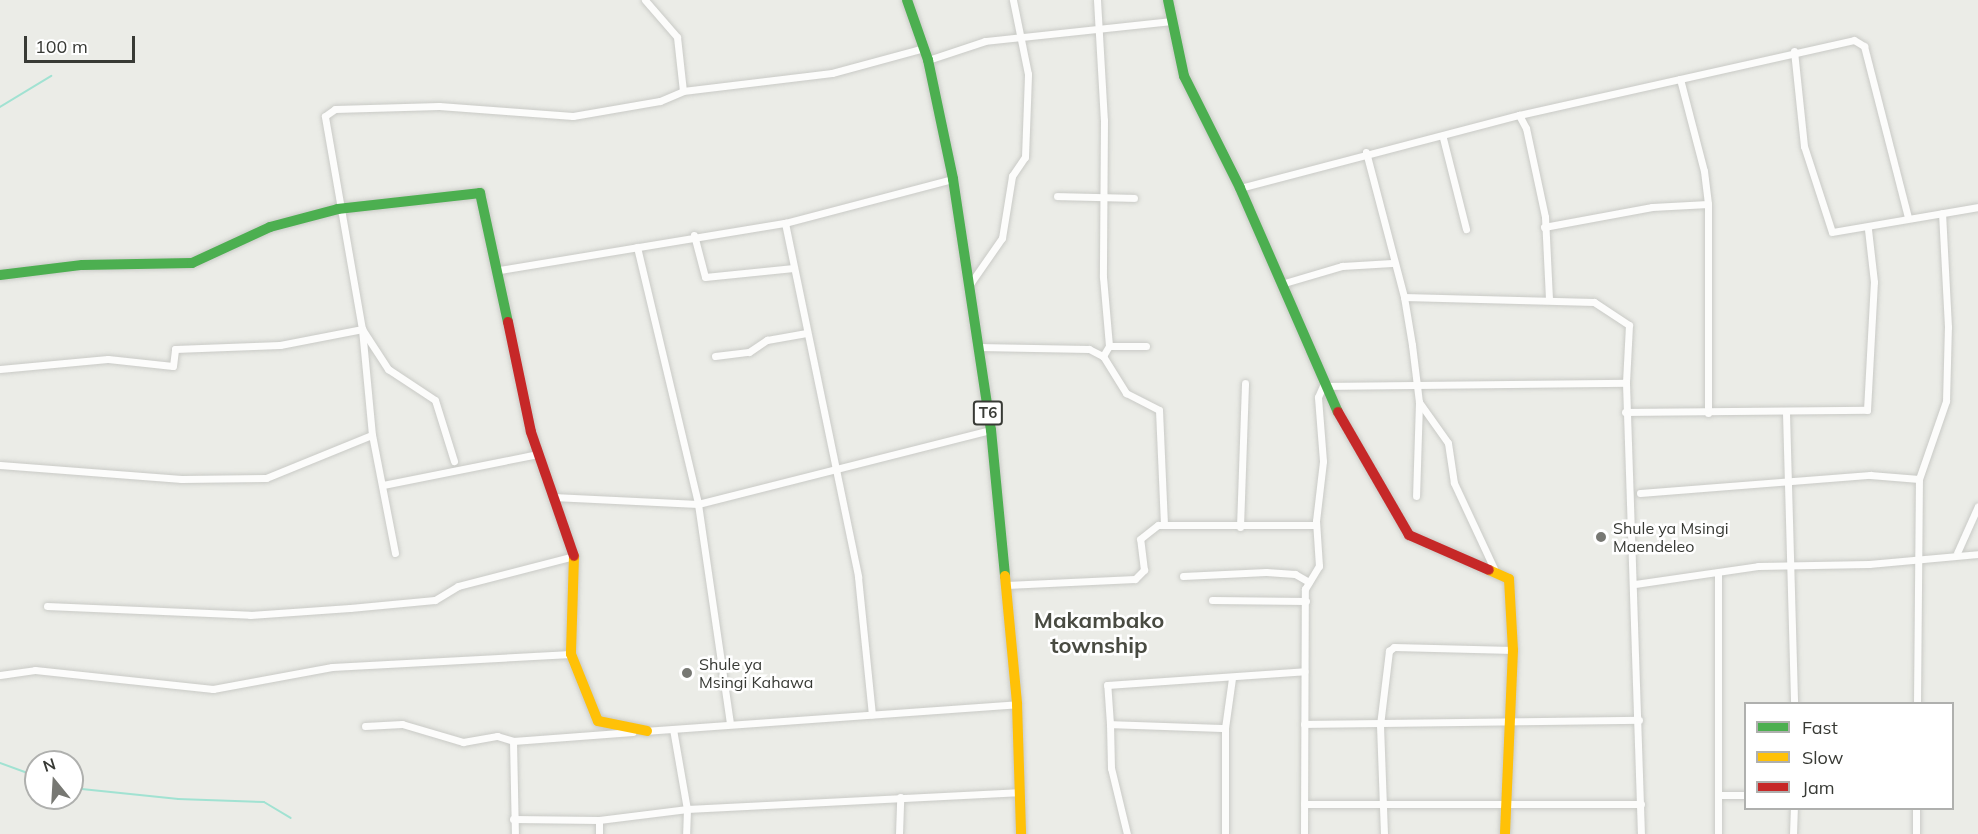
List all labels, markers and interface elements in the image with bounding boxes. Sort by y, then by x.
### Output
scale bar [27,24,138,62]
text: 100 m [35,35,88,58]
road number: T6 [972,401,1004,425]
place label: Shule ya Msingi Maendeleo [1613,518,1729,556]
marker: Shule ya Msingi Maendeleo [1594,530,1608,544]
district label: Makambako township [1034,607,1164,658]
place label: Shule ya Msingi Kahawa [699,654,813,692]
marker: Shule ya Msingi Kahawa [680,666,694,680]
legend [1744,702,1954,810]
text: Fast [1802,716,1838,739]
text: Slow [1802,746,1843,769]
north arrow [24,750,84,810]
text: N [40,753,58,776]
text: Jam [1802,776,1835,799]

